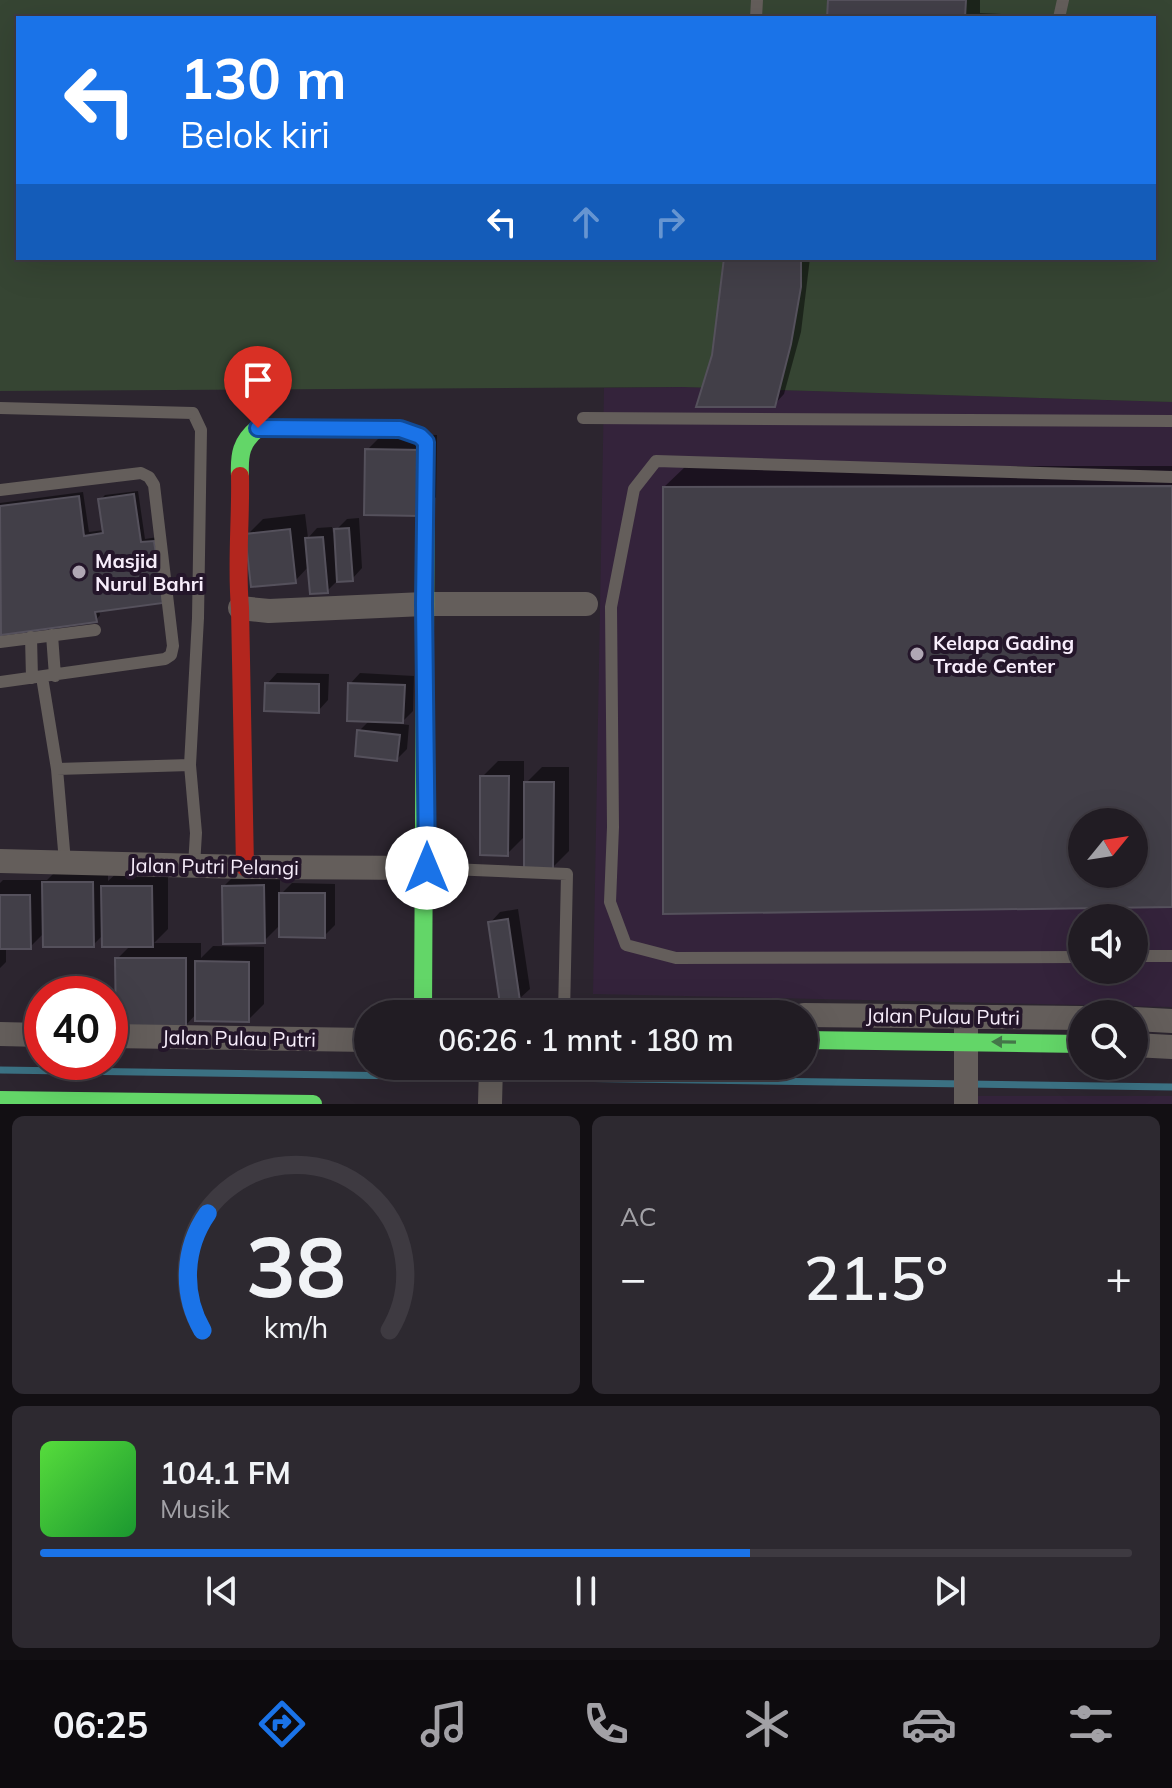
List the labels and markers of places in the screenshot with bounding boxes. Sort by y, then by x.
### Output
pin [224,346,292,428]
place label: Masjid Nurul Bahri [95,548,204,596]
marker: Masjid Nurul Bahri [70,563,88,581]
place label: Kelapa Gading Trade Center [933,630,1074,678]
marker: Kelapa Gading Trade Center [908,645,926,663]

